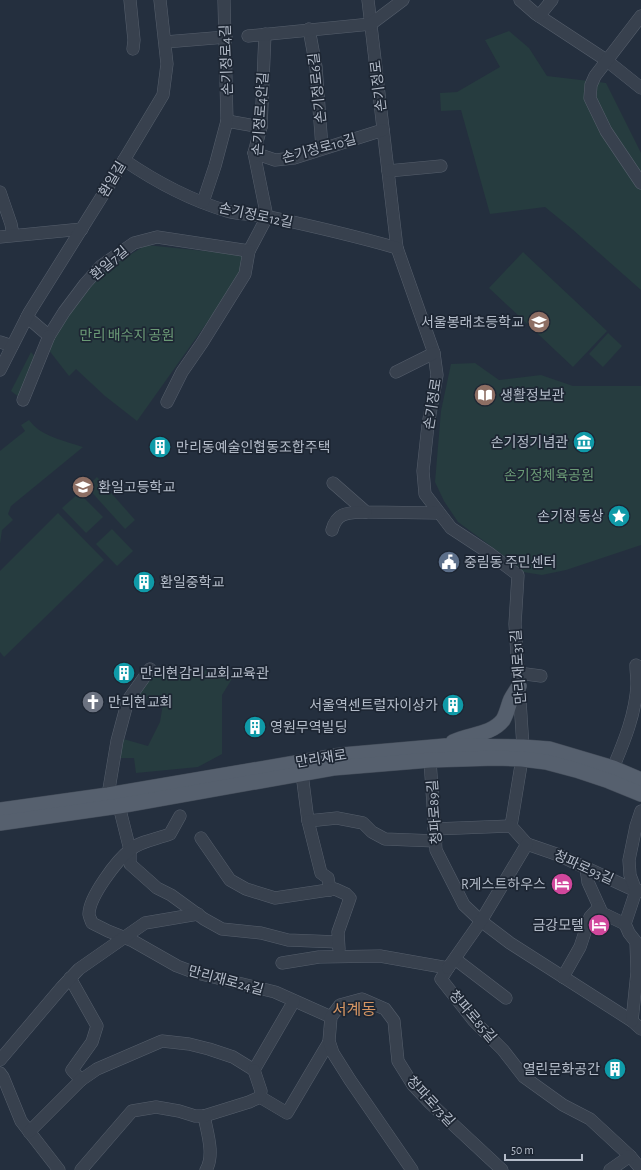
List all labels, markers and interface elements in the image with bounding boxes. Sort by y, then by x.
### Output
street label: 손기정로4길 [218,24,235,96]
street label: 손기정로6길 [306,52,329,124]
street label: 손기정로 [368,59,389,112]
street label: 손기정로4안길 [250,72,271,156]
street label: 손기정로10길 [280,131,358,166]
street label: 환일길 [95,158,129,200]
street label: 손기정로12길 [217,200,294,231]
street label: 환일7길 [87,243,131,283]
school or university icon: 서울봉래초등학교 [526,309,552,335]
place label: 서울봉래초등학교 [421,314,524,330]
park label: 만리 배수지 공원 [80,328,174,343]
street label: 손기정로 [421,377,444,431]
library icon: 생활정보관 [472,382,498,408]
place label: 생활정보관 [500,388,565,403]
museum icon: 손기정기념관 [571,429,597,455]
building icon: 만리동예술인협동조합주택 [147,434,173,460]
place label: 손기정기념관 [491,435,568,450]
place label: 만리동예술인협동조합주택 [176,440,331,455]
park label: 손기정체육공원 [504,468,594,483]
school or university icon: 환일고등학교 [70,474,96,500]
place label: 환일고등학교 [98,479,175,495]
place icon: 손기정 동상 [606,503,632,529]
place label: 손기정 동상 [537,509,604,524]
public building icon: 중림동 주민센터 [436,549,462,575]
place label: 중림동 주민센터 [464,555,556,570]
building icon: 환일중학교 [131,569,157,595]
place label: 환일중학교 [160,574,225,590]
street label: 만리재로31길 [508,629,529,705]
building icon: 만리현감리교회교육관 [111,660,137,686]
place label: 만리현감리교회교육관 [140,665,269,681]
church icon: 만리현교회 [80,689,106,715]
building icon: 서울역센트럴자이상가 [440,692,466,718]
place label: 만리현교회 [108,694,172,710]
place label: 서울역센트럴자이상가 [309,698,438,713]
building icon: 영원무역빌딩 [242,714,268,740]
place label: 영원무역빌딩 [270,720,347,735]
street label: 만리재로 [294,747,348,770]
street label: 청파로89길 [425,779,444,845]
street label: 청파로93길 [552,848,616,887]
hotel icon: R게스트하우스 [549,871,575,897]
place label: R게스트하우스 [461,877,546,892]
hotel icon: 금강모텔 [586,912,612,938]
place label: 금강모텔 [532,918,584,933]
street label: 만리재로24길 [186,963,265,998]
street label: 청파로85길 [446,987,499,1045]
district label: 서계동 [332,1002,376,1018]
building icon: 열린문화공간 [602,1056,628,1082]
place label: 열린문화공간 [523,1062,600,1077]
street label: 청파로73길 [404,1073,458,1130]
scale bar [505,1136,582,1162]
text: 50 m [511,1144,534,1156]

